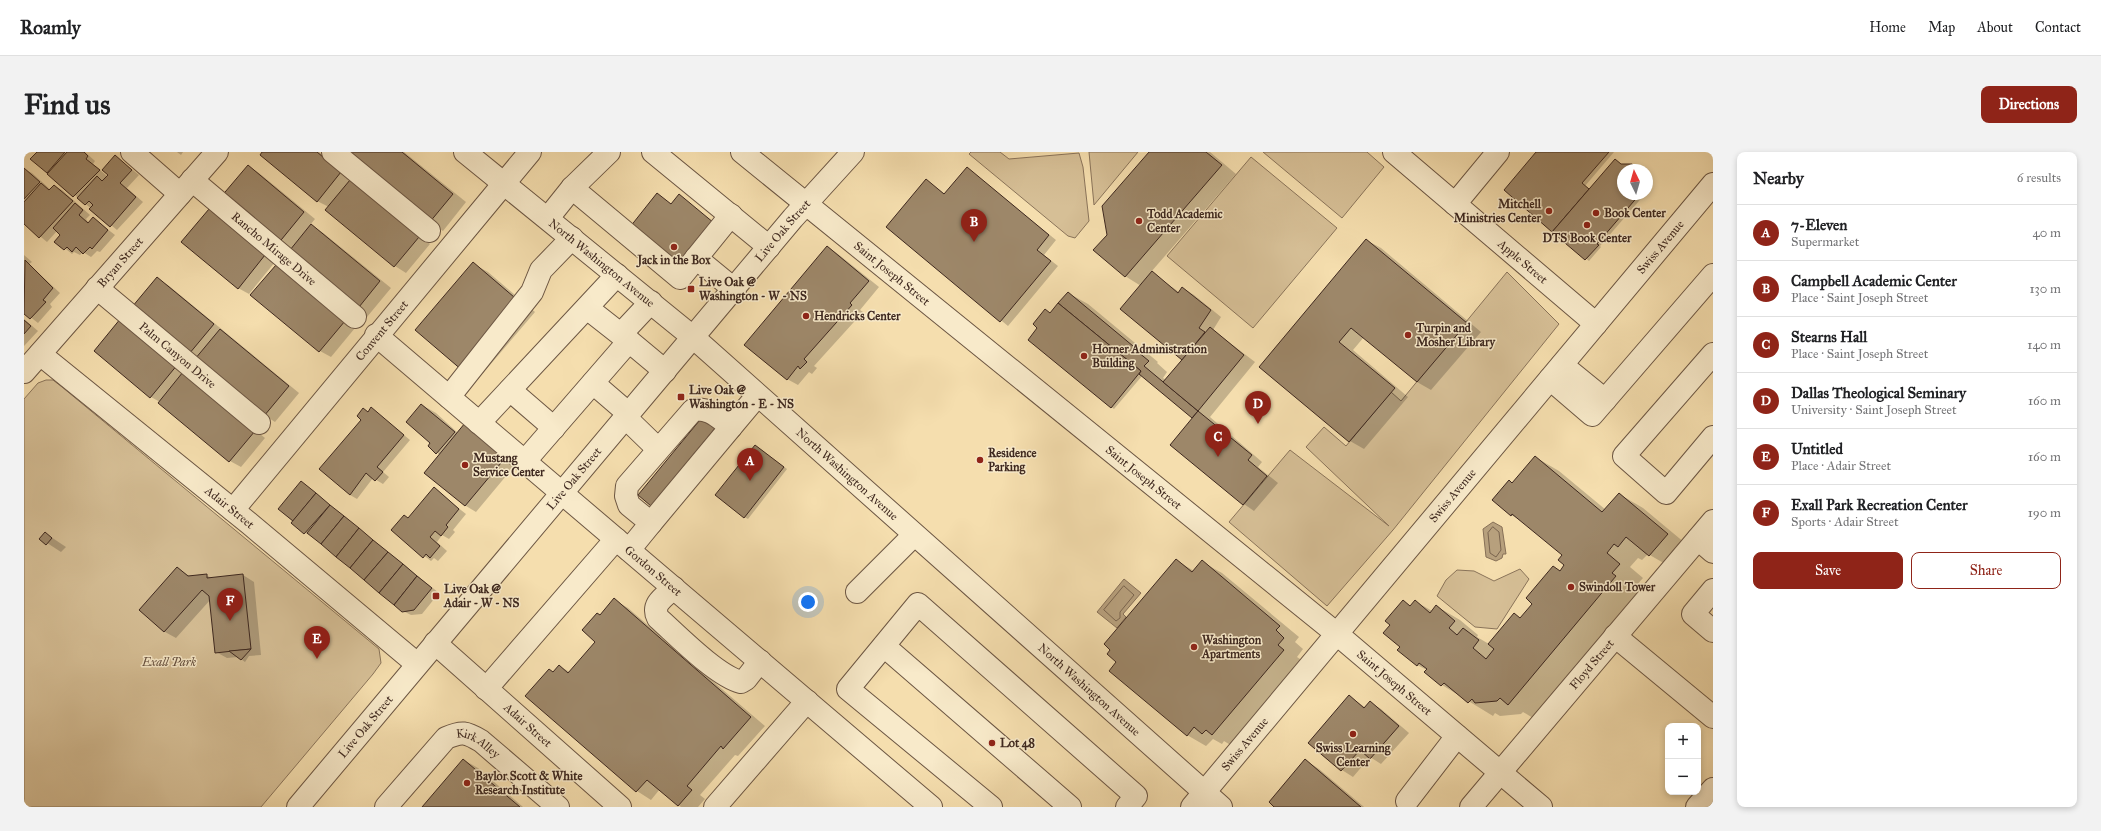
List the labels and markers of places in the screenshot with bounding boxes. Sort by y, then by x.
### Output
place label: Mitchell Ministries Center [1454,197,1542,225]
marker: Mitchell Ministries Center [1544,206,1554,216]
place label: Book Center [1604,206,1666,220]
place label: Todd Academic Center [1146,207,1223,235]
marker: Book Center [1591,208,1601,218]
pin: B [961,209,987,242]
marker: Todd Academic Center [1134,216,1144,226]
marker: DTS Book Center [1582,220,1592,230]
place label: DTS Book Center [1543,231,1632,245]
marker: Jack in the Box [669,242,679,252]
place label: Jack in the Box [635,253,711,268]
place label: Live Oak @ Washington - W - NS [699,275,807,304]
marker: Live Oak @ Washington - W - NS [686,284,696,294]
place label: Hendricks Center [814,309,901,323]
marker: Hendricks Center [801,311,811,321]
place label: Turpin and Mosher Library [1415,321,1496,350]
marker: Turpin and Mosher Library [1403,330,1413,340]
place label: Horner Administration Building [1092,342,1207,371]
marker: Horner Administration Building [1079,351,1089,361]
place label: Live Oak @ Washington - E - NS [689,383,794,412]
pin: D [1245,391,1271,424]
marker: Live Oak @ Washington - E - NS [676,392,686,402]
pin: C [1205,424,1231,457]
place label: Residence Parking [988,446,1037,475]
pin: A [737,448,763,481]
place label: Mustang Service Center [473,451,545,479]
marker: Residence Parking [975,455,985,465]
marker: Mustang Service Center [460,460,470,470]
place label: Swindoll Tower [1579,580,1656,594]
place label: Live Oak @ Adair - W - NS [443,582,520,610]
marker: Swindoll Tower [1566,582,1576,592]
pin: F [217,588,243,621]
marker: Live Oak @ Adair - W - NS [431,591,441,601]
pin: E [304,626,330,659]
place label: Washington Apartments [1201,633,1262,662]
marker: Washington Apartments [1189,642,1199,652]
marker: Swiss Learning Center [1348,729,1358,739]
place label: Lot 48 [1000,736,1035,751]
marker: Lot 48 [987,738,997,748]
place label: Swiss Learning Center [1316,741,1391,769]
place label: Baylor Scott & White Research Institute [475,769,582,797]
marker: Baylor Scott & White Research Institute [462,778,472,788]

